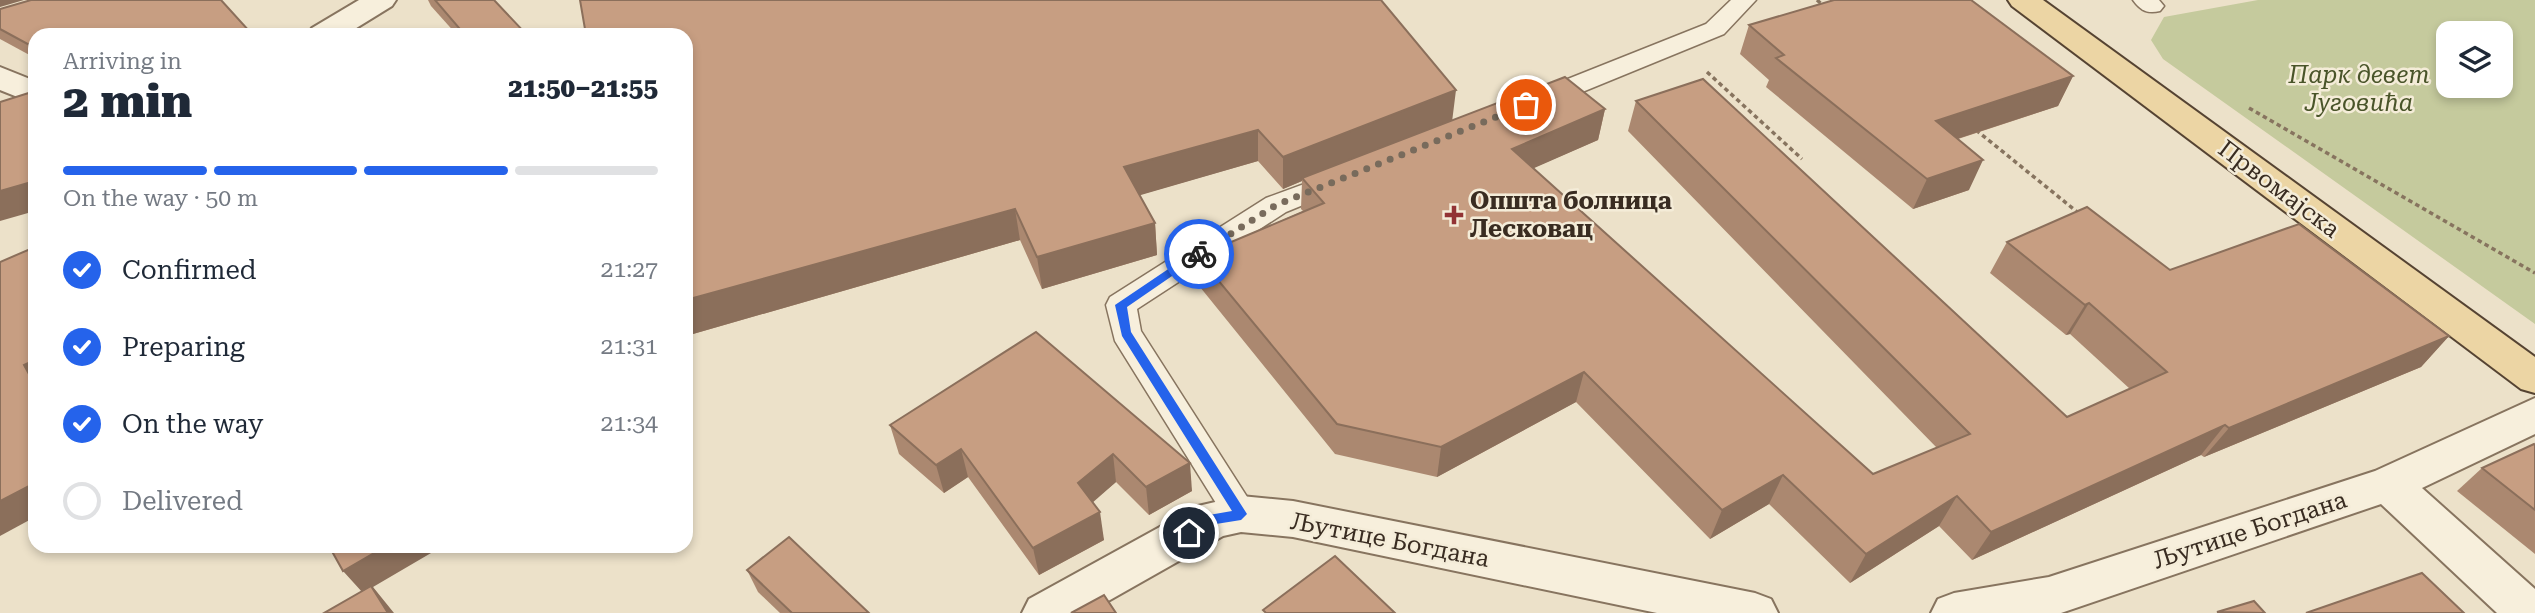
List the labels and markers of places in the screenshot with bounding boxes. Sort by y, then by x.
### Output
pin [1496,75,1556,135]
place label: Општа болница Лесковац [1470,187,1672,243]
marker: Општа болница Лесковац [1444,205,1464,225]
pin [1159,503,1219,563]

